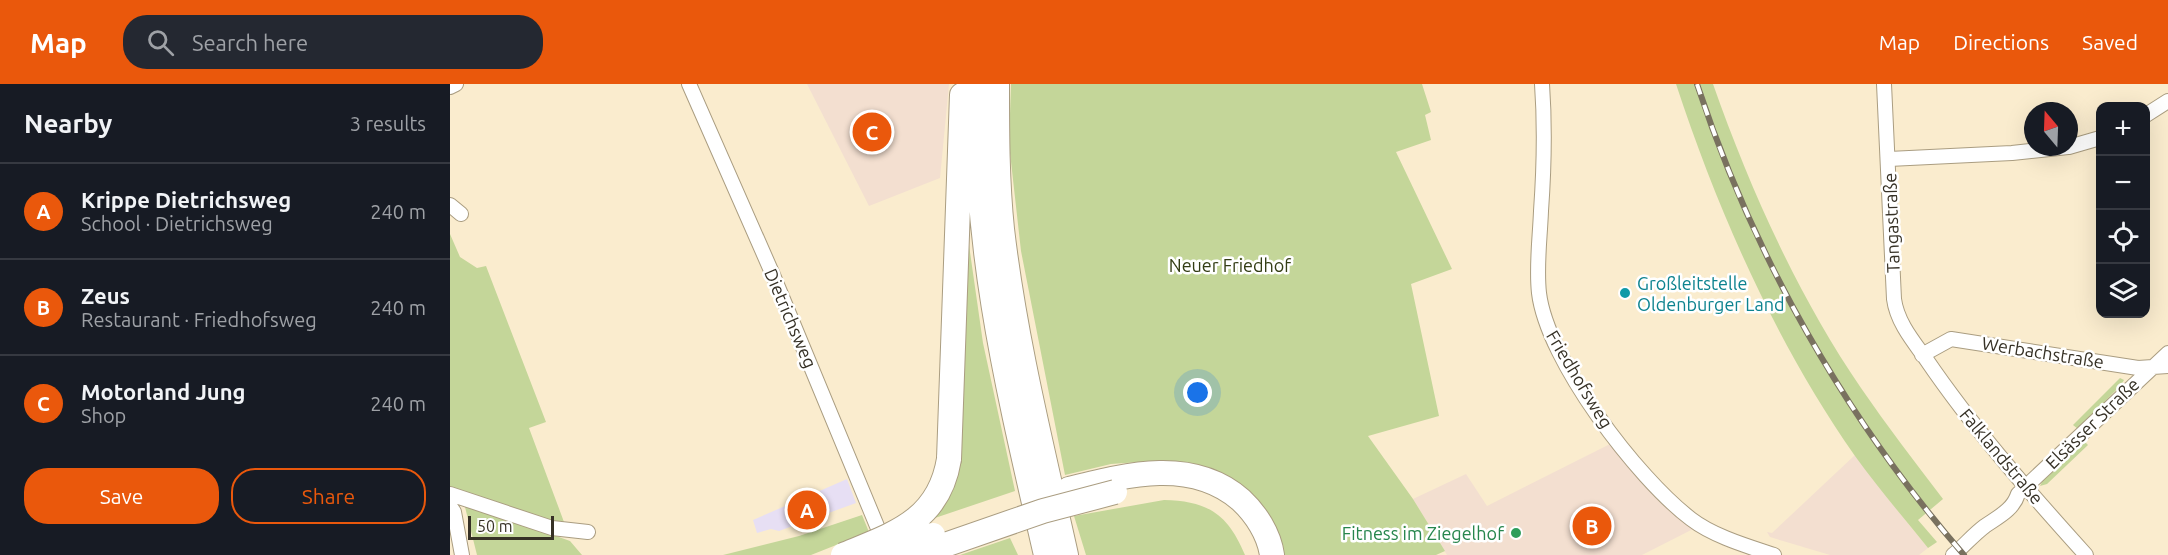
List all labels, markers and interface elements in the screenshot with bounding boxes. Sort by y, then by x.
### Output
search box [123,15,543,69]
icon: search [144,26,177,59]
text: Map [30,27,87,58]
text: Search here [192,30,308,55]
text: Map [1879,30,1920,54]
text: Directions [1953,30,2049,54]
text: Saved [2082,30,2138,54]
north arrow [2024,102,2078,156]
map controls [2096,102,2150,318]
button: + [2096,102,2150,156]
text: Nearby [24,109,112,138]
pin: C [852,110,892,154]
text: 3 results [350,112,426,135]
button: − [2096,156,2150,210]
street label: Tangastraße [1879,173,1903,273]
text: Krippe Dietrichsweg [81,187,291,212]
text: A [36,200,51,223]
text: 240 m [370,200,426,223]
button: locate [2096,210,2150,264]
text: School · Dietrichsweg [81,212,273,235]
park label: Neuer Friedhof [1169,255,1291,275]
button: layers [2096,264,2150,318]
street label: Dietrichsweg [761,265,821,371]
place label: Großleitstelle Oldenburger Land [1637,273,1785,314]
text: Zeus [81,283,130,308]
marker: Großleitstelle Oldenburger Land [1618,286,1632,300]
text: B [37,296,50,319]
text: 240 m [370,296,426,319]
text: Restaurant · Friedhofsweg [81,308,317,331]
street label: Friedhofsweg [1543,326,1617,432]
street label: Werbachstraße [1981,332,2105,372]
street label: Elsässer Straße [2041,374,2143,472]
your location [1183,378,1212,407]
text: Motorland Jung [81,379,246,404]
text: C [37,392,50,415]
text: 240 m [370,392,426,415]
text: Shop [81,404,126,427]
street label: Falklandstraße [1956,404,2048,508]
button: Save [24,468,219,524]
button: Share [231,468,426,524]
pin: A [788,488,826,532]
pin: B [1572,504,1612,548]
scale bar [468,513,554,540]
text: 50 m [477,517,513,535]
place label: Fitness im Ziegelhof [1342,523,1504,543]
marker: Fitness im Ziegelhof [1509,526,1523,540]

